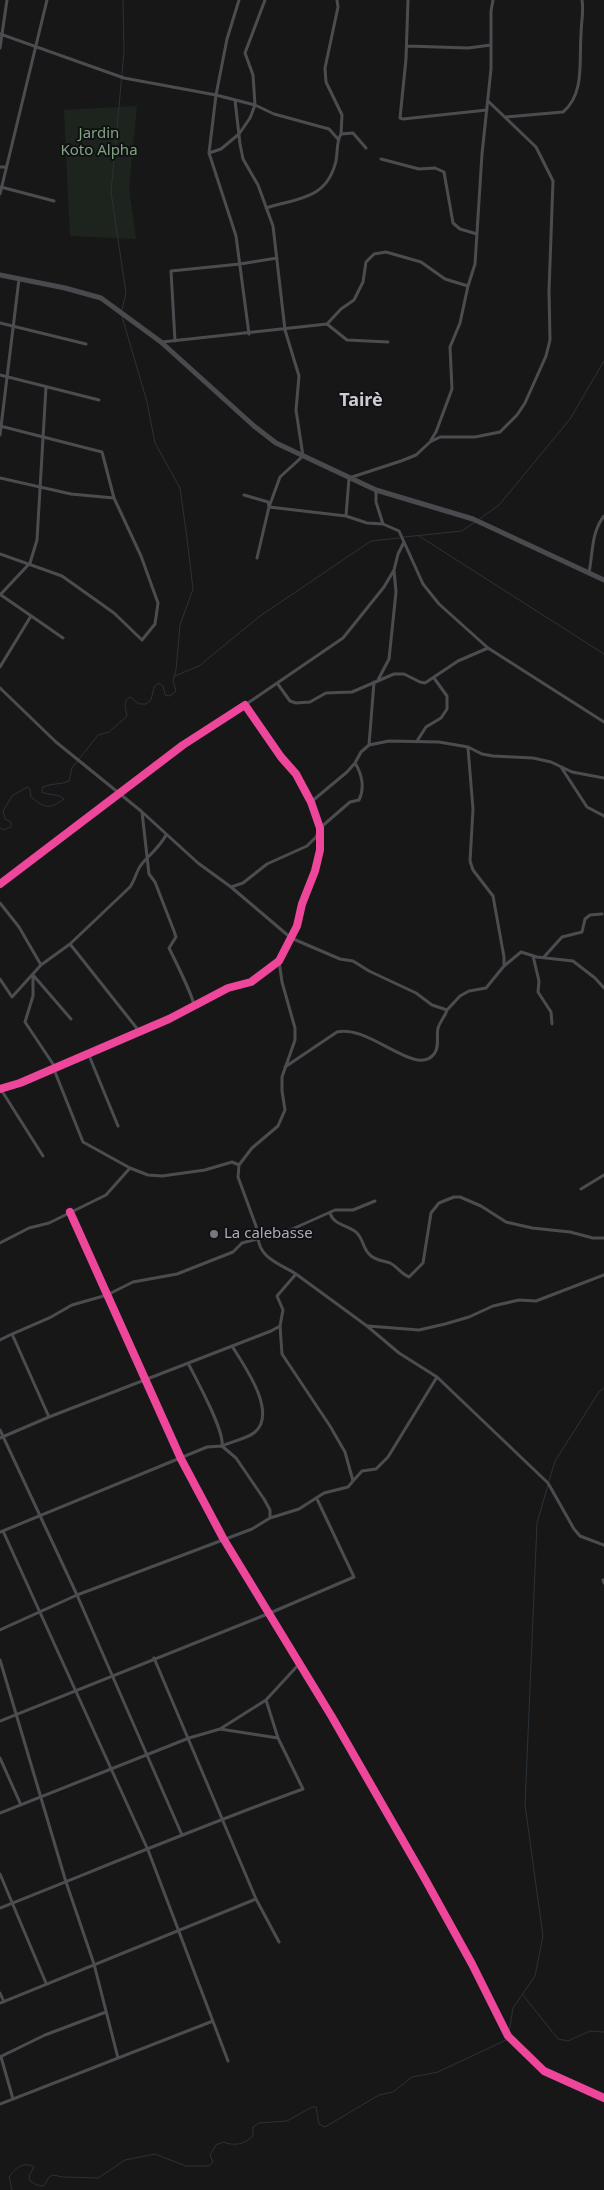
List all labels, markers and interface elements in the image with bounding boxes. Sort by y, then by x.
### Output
park label: Jardin Koto Alpha [60,125,138,160]
district label: Tairè [339,390,383,412]
place label: La calebasse [224,1225,313,1243]
marker: La calebasse [208,1228,220,1240]

